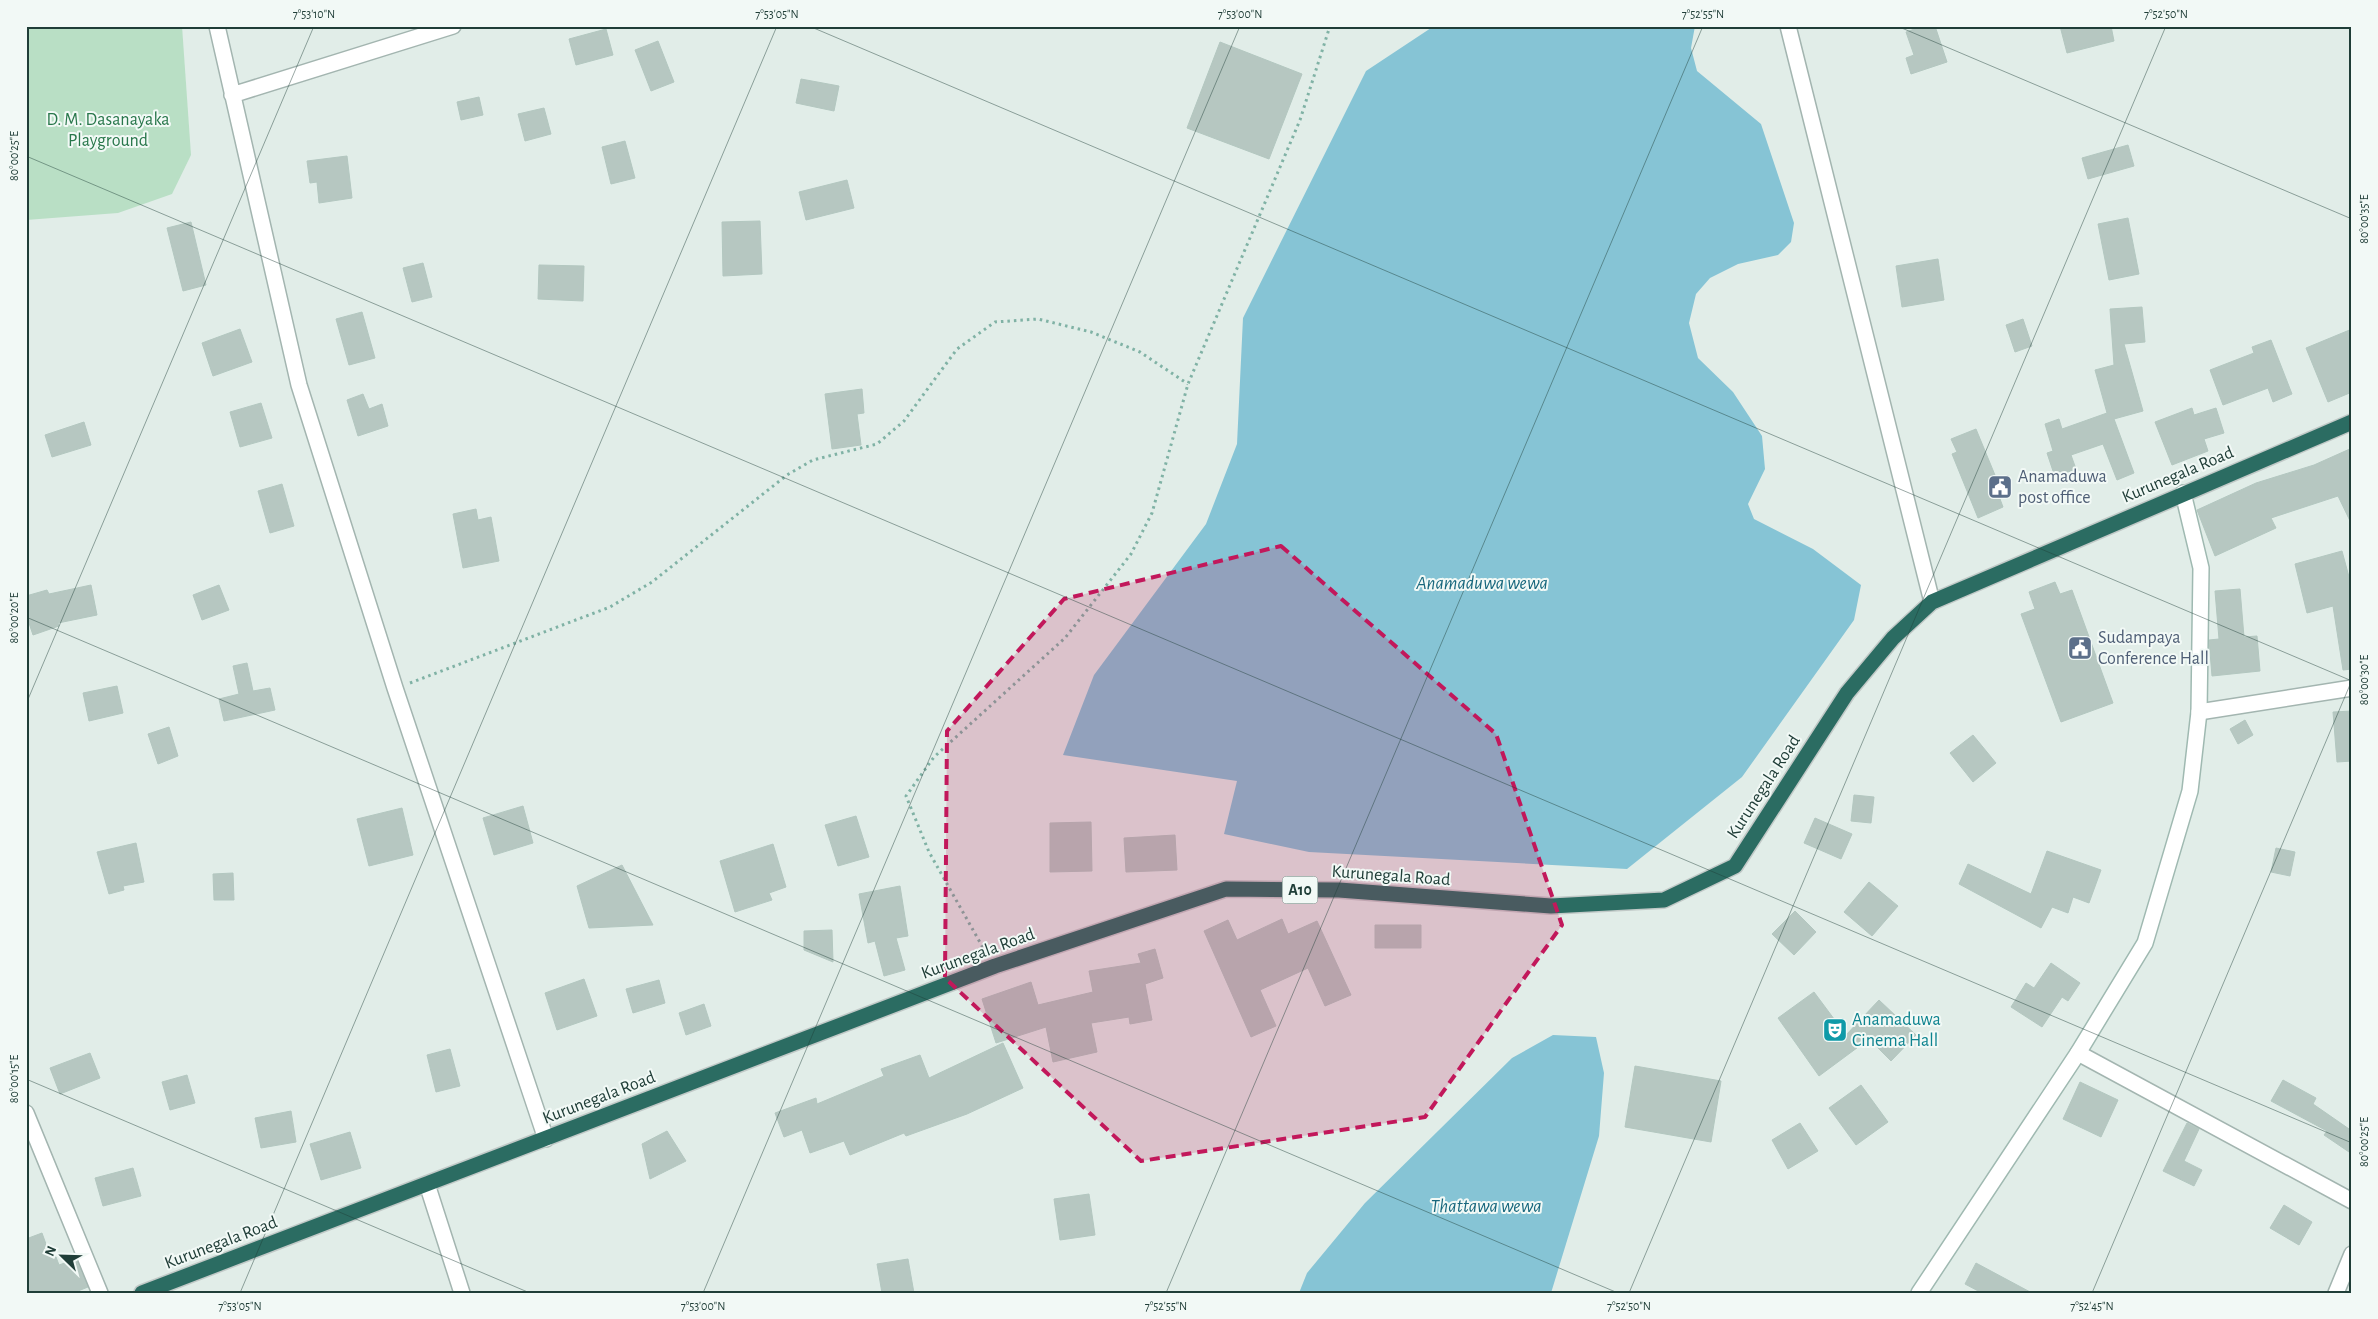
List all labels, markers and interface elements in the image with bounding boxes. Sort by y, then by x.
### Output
text: 7°53'10"N [293,8,335,20]
text: 7°53'05"N [755,8,799,20]
text: 7°53'00"N [1218,8,1262,20]
text: 7°52'55"N [1682,8,1724,20]
text: 7°52'50"N [2144,8,2188,20]
park label: D. M. Dasanayaka Playground [46,111,170,150]
text: 80°00'25"E [8,131,20,181]
text: 80°00'35"E [2358,194,2370,244]
street label: Kurunegala Road [2120,443,2236,507]
place label: Anamaduwa post office [2018,468,2107,507]
public building icon: Anamaduwa post office [1987,474,2013,500]
water label: Anamaduwa wewa [1415,574,1548,593]
text: 80°00'20"E [8,592,20,644]
place label: Sudampaya Conference Hall [2098,629,2209,668]
public building icon: Sudampaya Conference Hall [2067,635,2093,661]
text: 80°00'30"E [2358,654,2370,705]
street label: Kurunegala Road [1724,732,1804,842]
street label: Kurunegala Road [1331,863,1451,889]
road number: A10 [1282,876,1318,904]
street label: Kurunegala Road [919,925,1037,983]
place label: Anamaduwa Cinema Hall [1852,1011,1941,1050]
theatre icon: Anamaduwa Cinema Hall [1822,1017,1848,1043]
text: 80°00'15"E [8,1055,20,1103]
street label: Kurunegala Road [540,1068,658,1128]
text: 80°00'25"E [2358,1117,2370,1167]
water label: Thattawa wewa [1430,1197,1542,1216]
street label: Kurunegala Road [162,1213,280,1273]
north arrow [38,1232,88,1282]
text: N [43,1244,59,1259]
text: 7°53'05"N [218,1300,262,1312]
text: 7°53'00"N [681,1300,725,1312]
text: 7°52'55"N [1145,1300,1187,1312]
text: 7°52'50"N [1607,1300,1651,1312]
text: 7°52'45"N [2070,1300,2114,1312]

